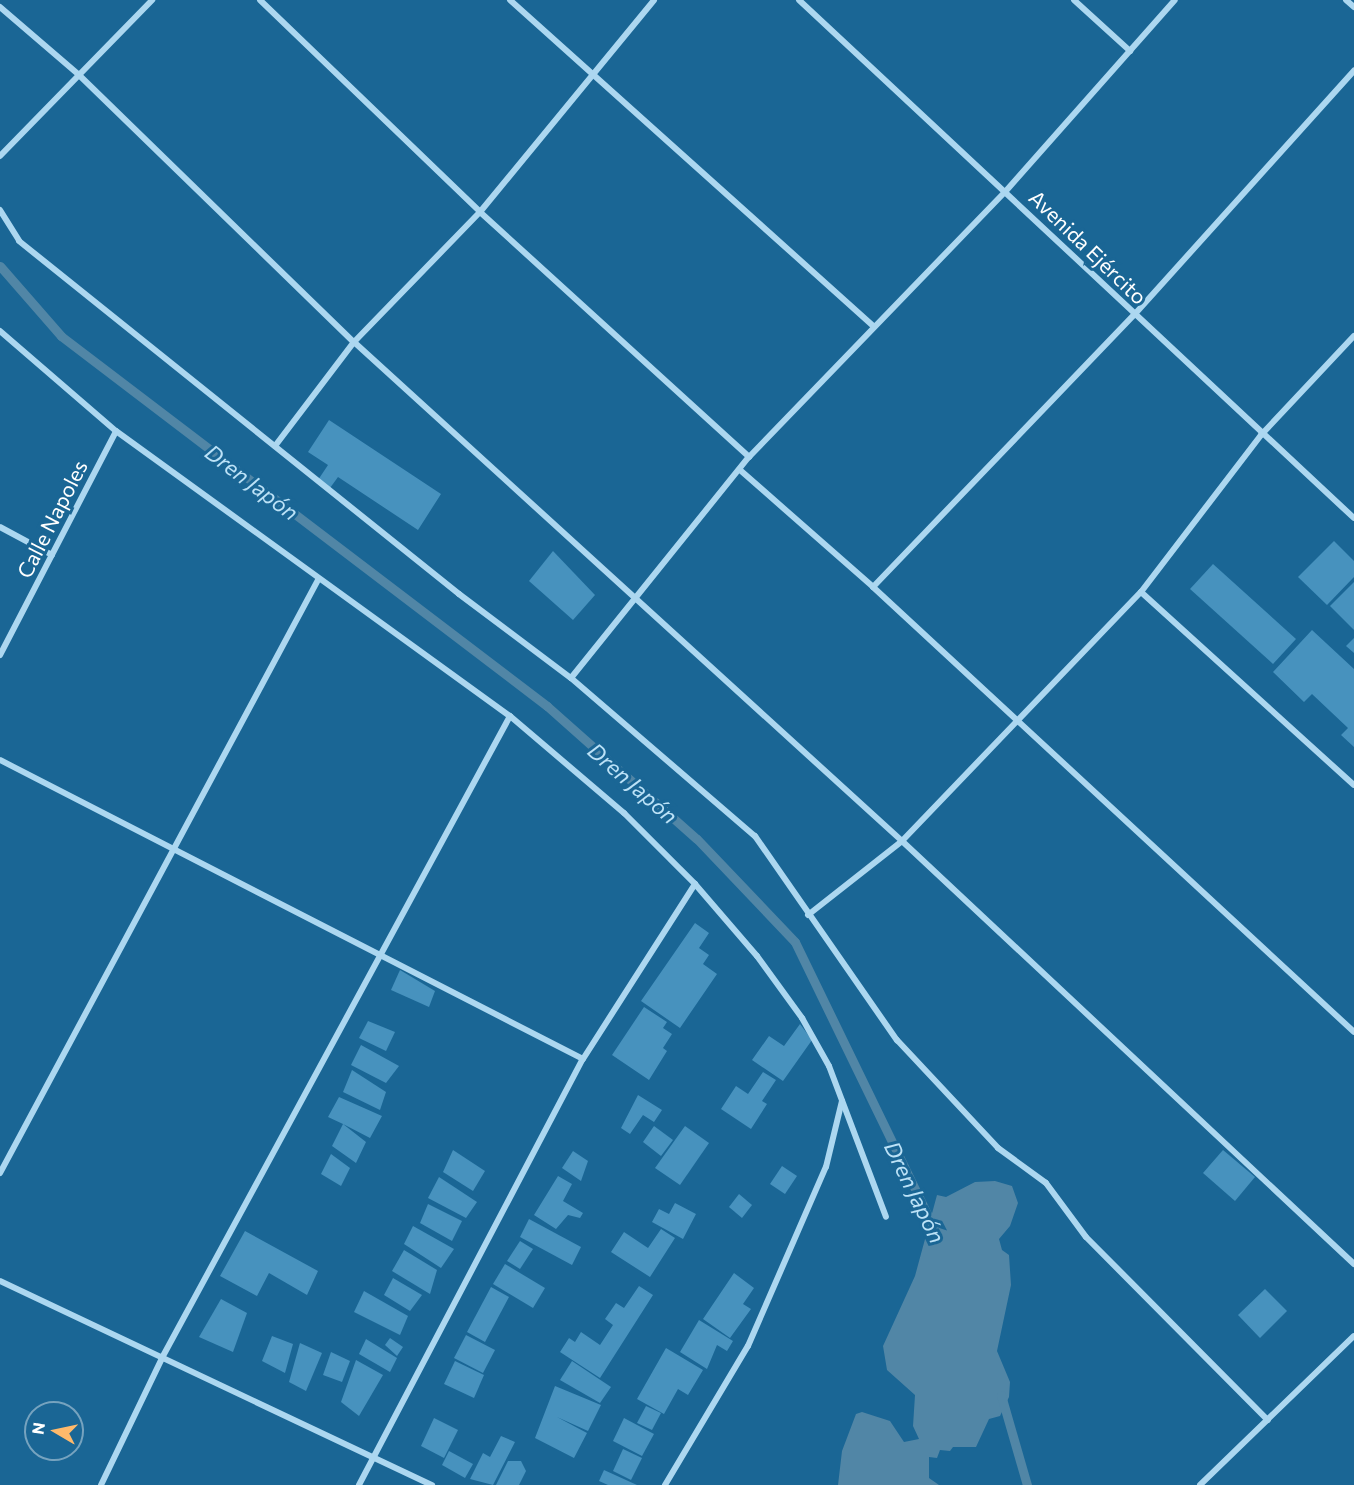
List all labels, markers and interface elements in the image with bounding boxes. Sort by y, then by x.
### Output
street label: Avenida Ejército [1024,185,1152,309]
water label: Dren Japón [200,438,304,526]
street label: Calle Napoles [12,456,92,582]
water label: Dren Japón [583,737,683,829]
water label: Dren Japón [879,1137,951,1247]
north arrow [24,1401,84,1461]
text: N [27,1421,48,1436]

